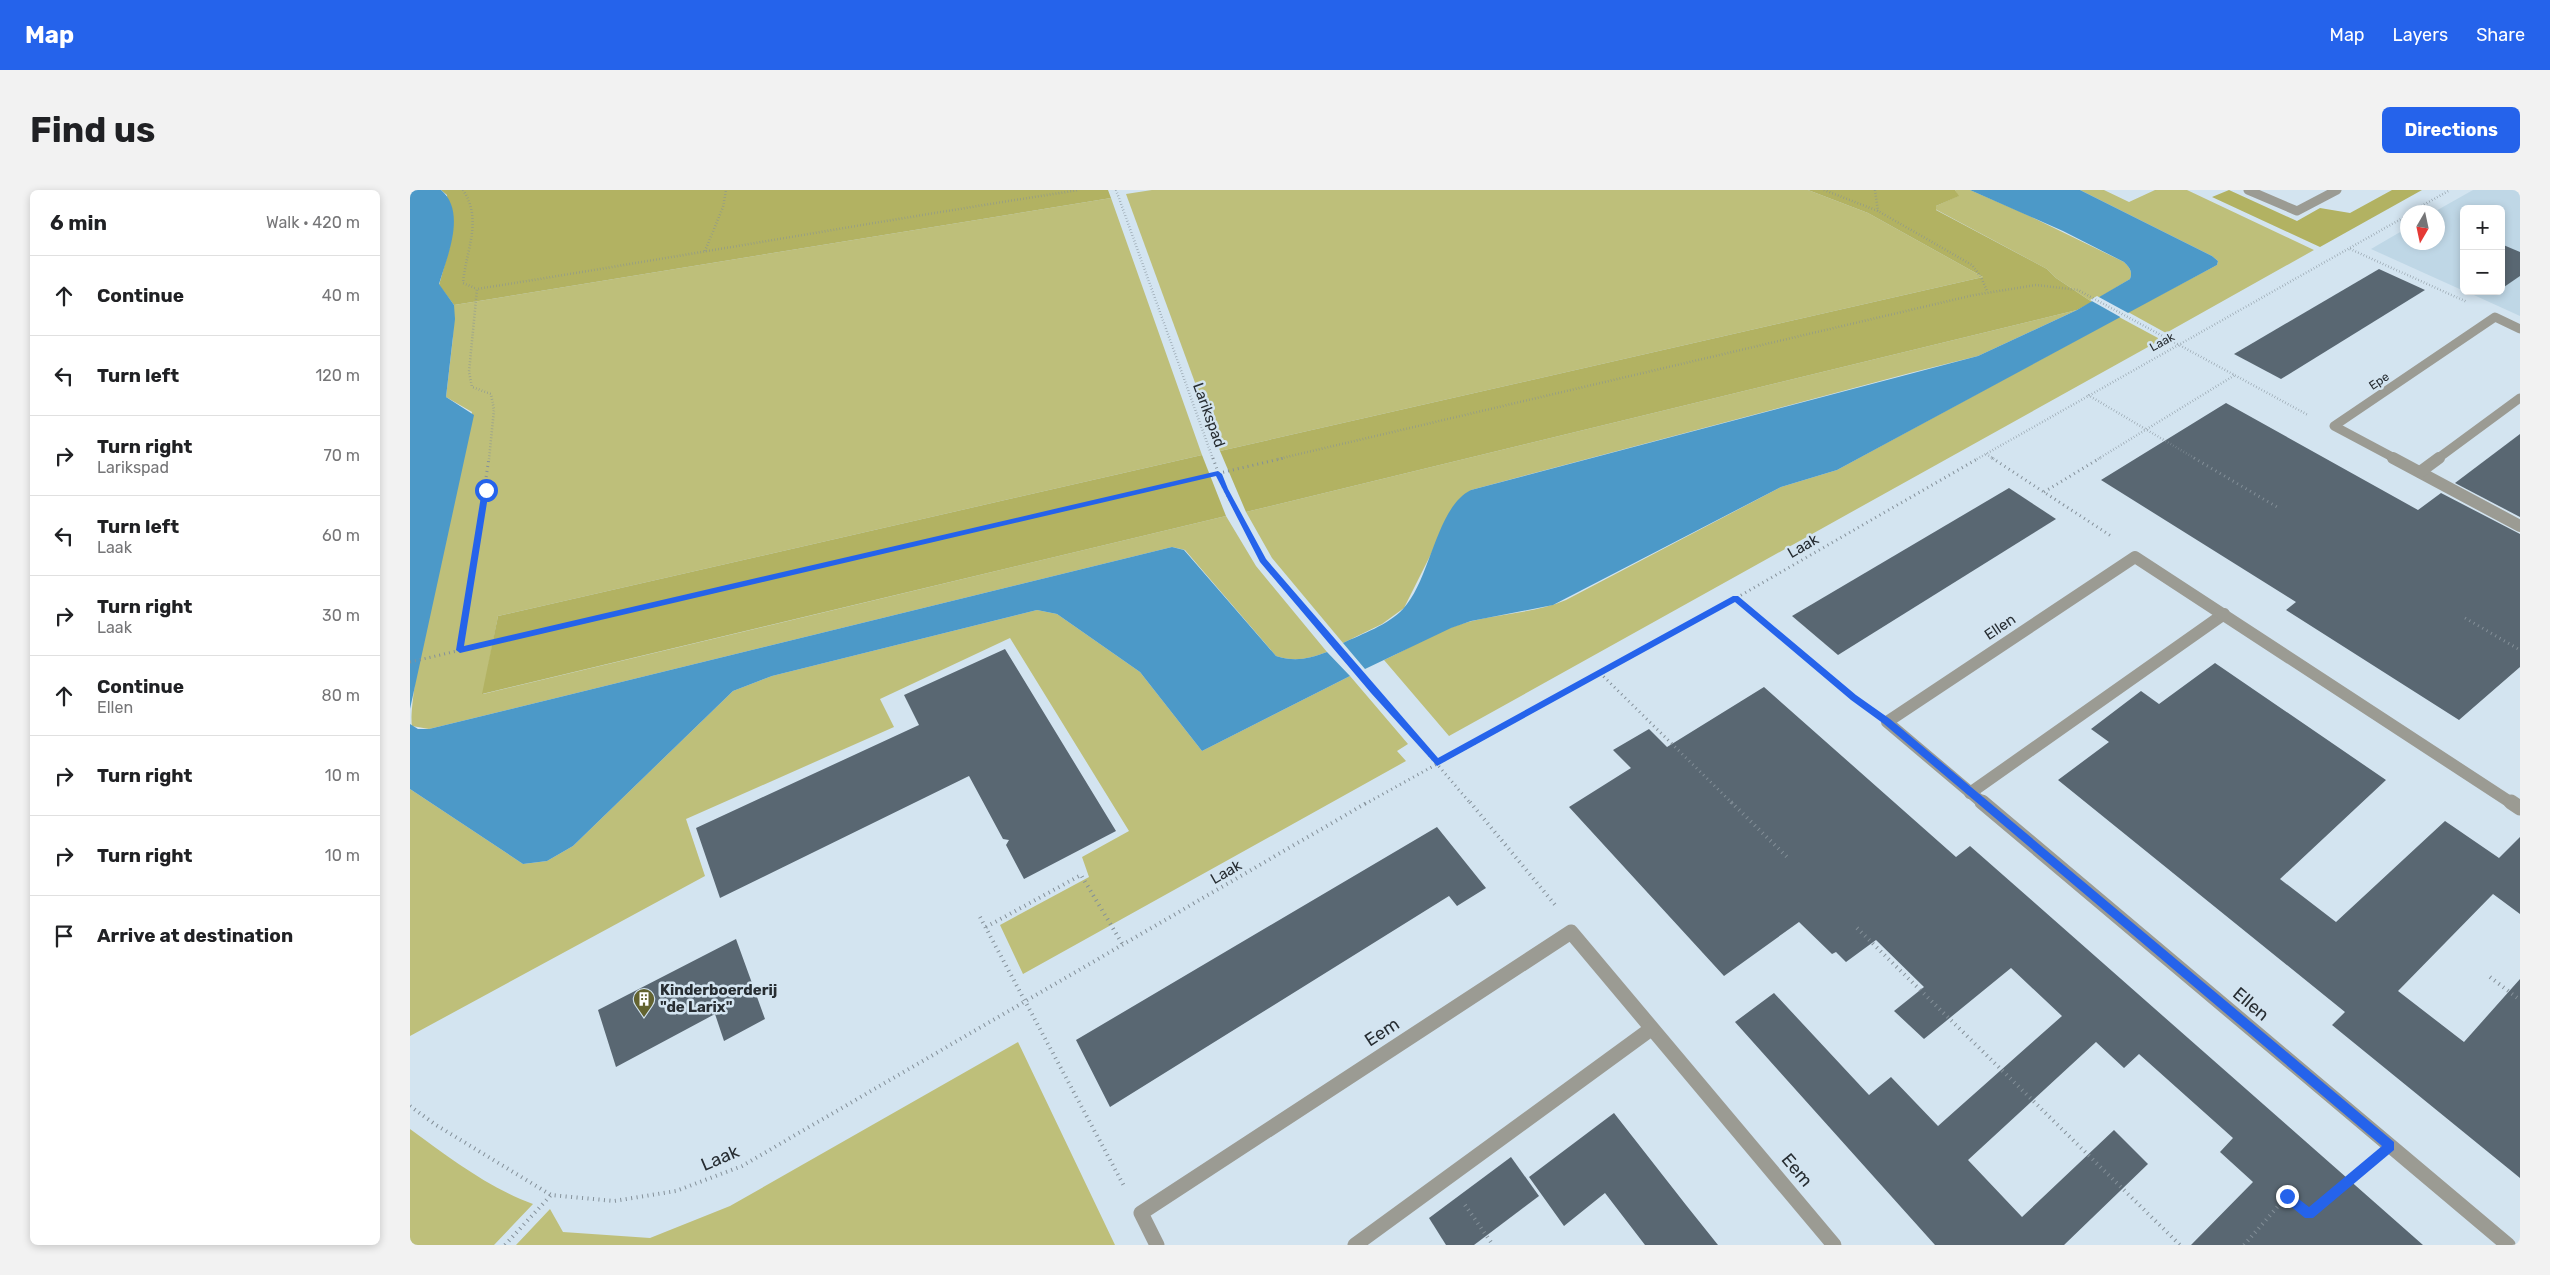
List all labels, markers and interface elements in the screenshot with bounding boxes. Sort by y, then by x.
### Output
text: Map [25,21,74,49]
text: Map [2330,24,2365,46]
text: Layers [2393,24,2448,46]
text: Share [2476,24,2525,46]
button: Directions [2382,107,2520,153]
text: Find us [30,109,155,151]
north arrow [2400,205,2445,250]
map controls [2460,205,2505,295]
button: + [2460,205,2505,250]
text: 6 min [50,210,107,235]
text: Walk · 420 m [266,213,360,232]
button: − [2460,250,2505,295]
icon: ahead [50,282,78,310]
text: Continue [97,284,184,307]
text: 40 m [322,286,360,305]
street label: Laak [2147,329,2178,354]
icon: left [50,362,78,390]
text: Turn left [97,364,179,387]
text: 120 m [315,366,360,385]
street label: Epe [2366,369,2392,393]
street label: Larikspad [1189,380,1229,450]
text: Turn right [97,435,192,458]
icon: right [50,442,78,470]
text: 70 m [323,446,360,465]
text: Larikspad [97,458,169,477]
route start [475,479,498,502]
text: Turn left [97,515,179,538]
icon: left [50,522,78,550]
text: 60 m [322,526,360,545]
street label: Laak [1784,530,1822,562]
text: Laak [97,538,132,557]
text: Turn right [97,595,192,618]
icon: right [50,602,78,630]
text: 30 m [322,606,360,625]
street label: Ellen [1981,610,2019,644]
text: Laak [97,618,132,637]
text: Continue [97,675,184,698]
icon: ahead [50,682,78,710]
text: 80 m [322,686,360,705]
text: Ellen [97,698,133,717]
icon: right [50,762,78,790]
text: Turn right [97,764,192,787]
text: 10 m [325,766,360,785]
icon: right [50,842,78,870]
text: Turn right [97,844,192,867]
text: 10 m [325,846,360,865]
street label: Laak [1207,856,1245,888]
icon: arrive [50,922,78,950]
text: Arrive at destination [97,924,293,947]
place label: Kinderboerderij "de Larix" [660,981,777,1016]
street label: Ellen [2228,983,2274,1025]
building icon: Kinderboerderij "de Larix" [632,987,656,1018]
street label: Eem [1361,1013,1403,1051]
street label: Laak [698,1140,743,1176]
street label: Eem [1777,1149,1817,1191]
route end [2276,1185,2299,1208]

